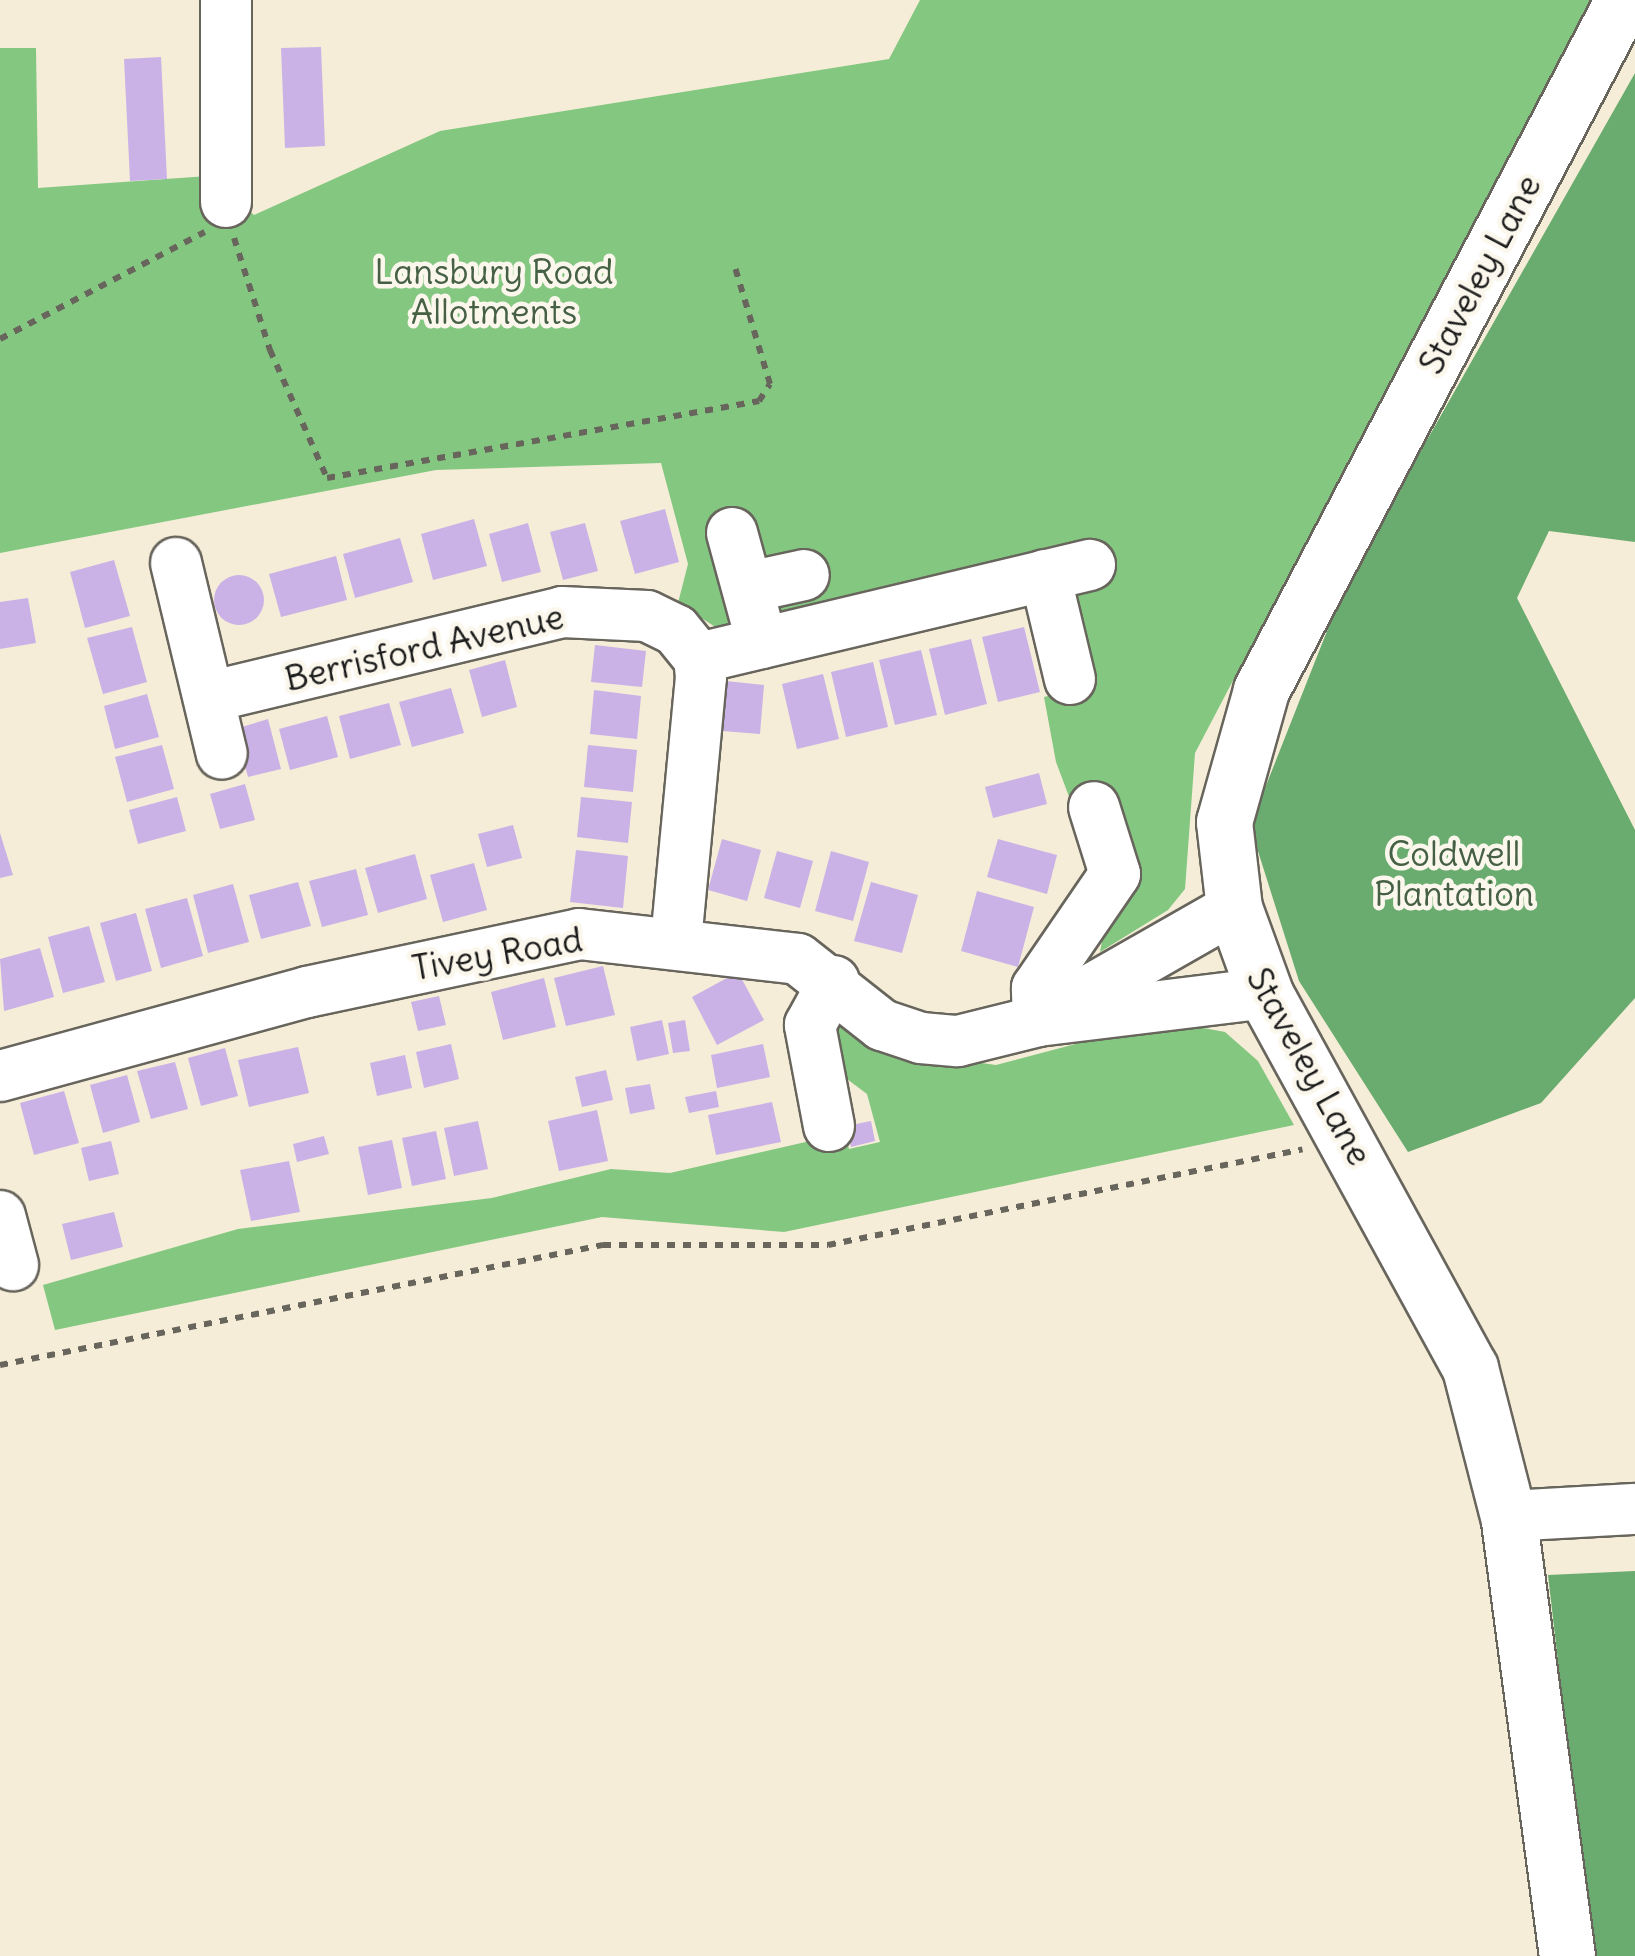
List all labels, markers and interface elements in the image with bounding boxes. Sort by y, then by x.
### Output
street label: Staveley Lane [1409,167,1549,381]
park label: Lansbury Road Allotments [374,250,614,332]
street label: Berrisford Avenue [280,594,568,700]
park label: Coldwell Plantation [1374,832,1534,914]
street label: Tivey Road [409,917,585,989]
street label: Staveley Lane [1238,960,1382,1172]

